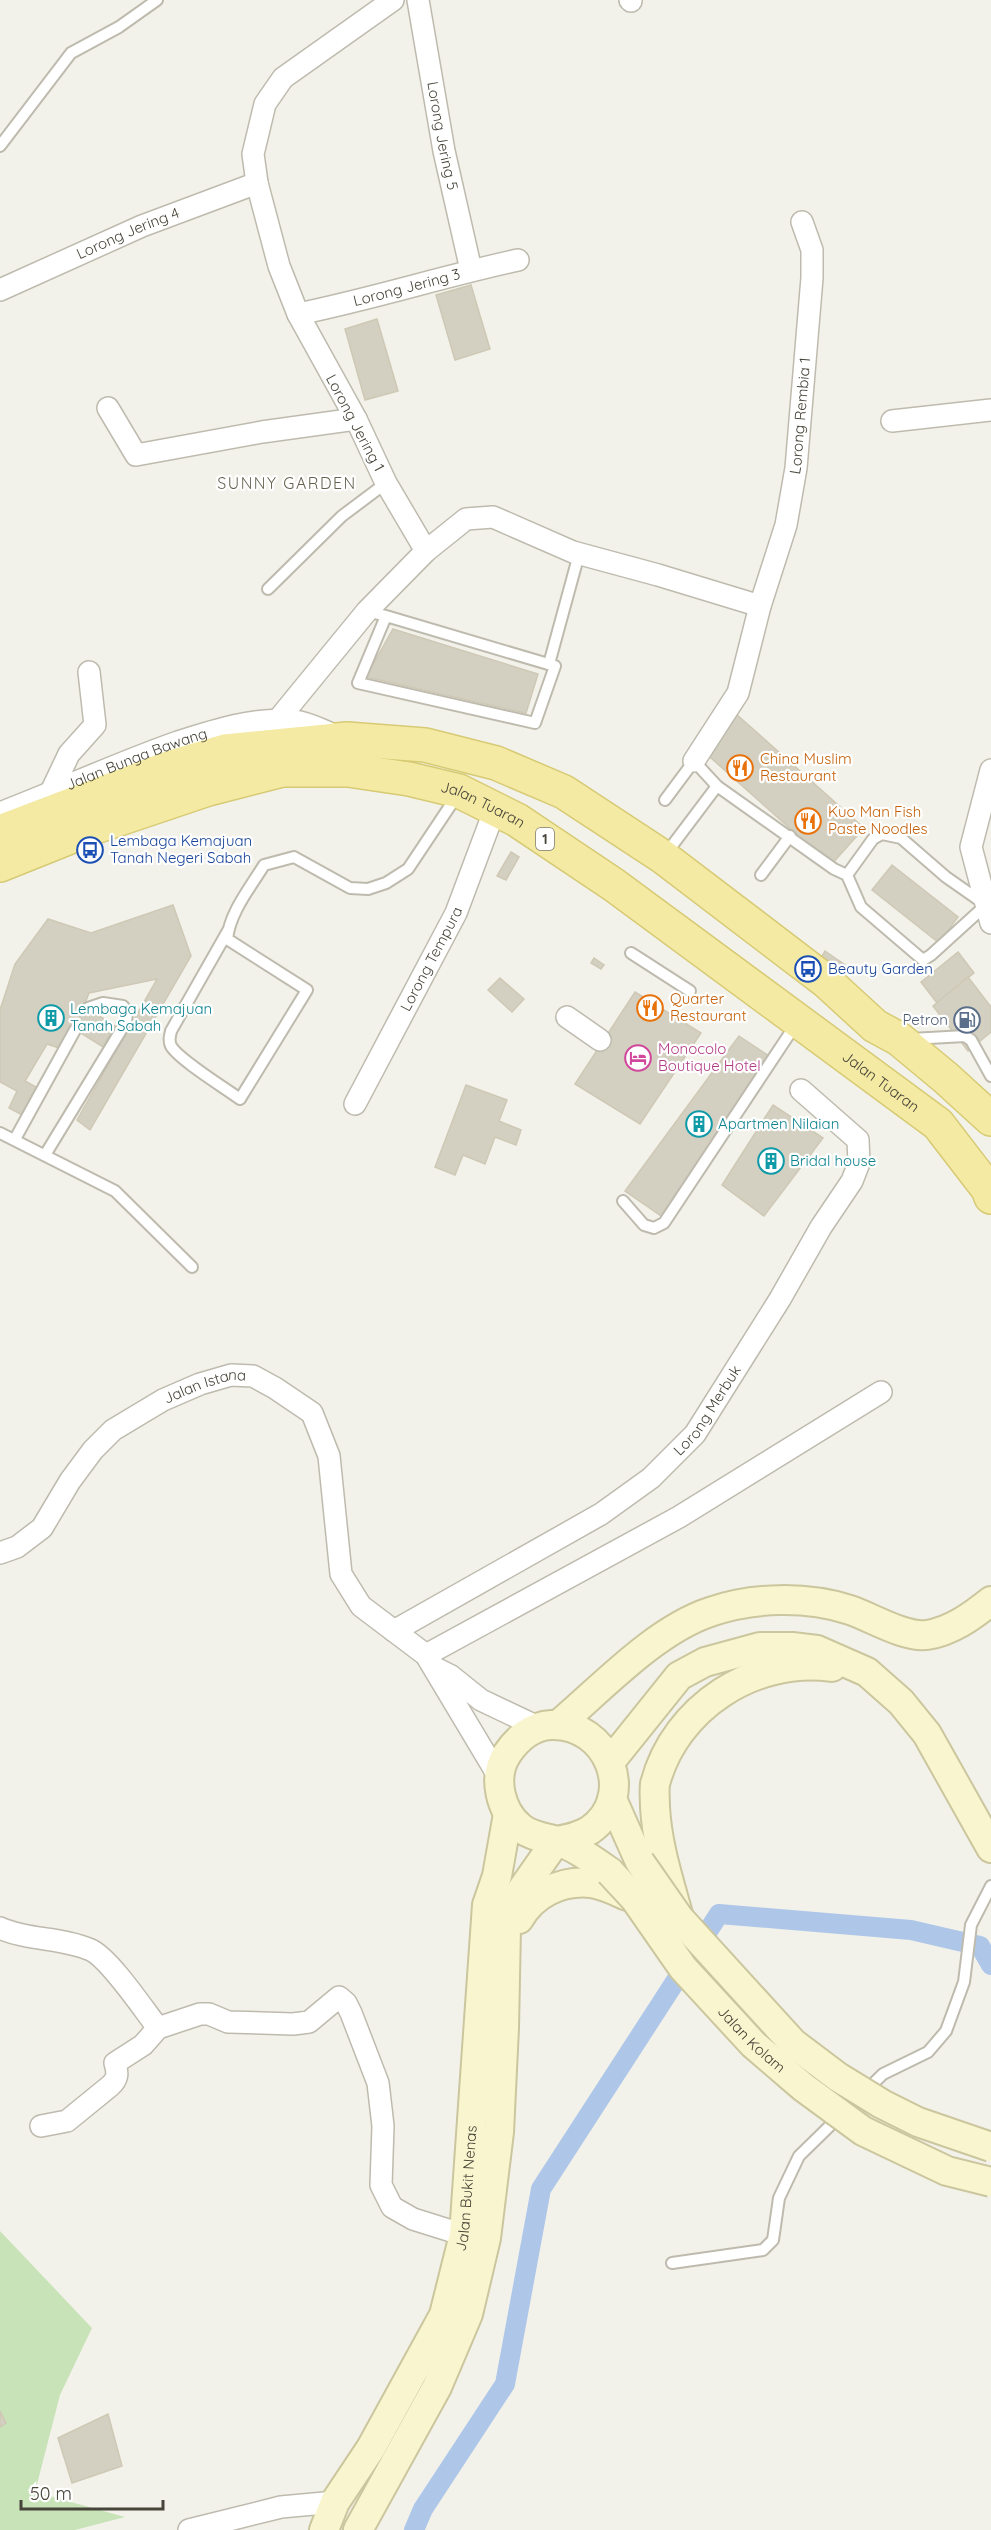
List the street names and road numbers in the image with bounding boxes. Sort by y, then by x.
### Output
street label: Lorong Jering 5 [423,80,463,192]
street label: Lorong Jering 4 [73,203,182,263]
street label: Lorong Jering 3 [351,264,462,310]
street label: Lorong Rembia 1 [785,357,814,476]
street label: Lorong Jering 1 [322,371,389,475]
street label: Jalan Bunga Bawang [63,723,209,794]
street label: Jalan Tuaran [439,777,529,832]
road number: 1 [536,828,554,850]
street label: Lorong Tempura [396,904,466,1014]
street label: Jalan Tuaran [839,1047,923,1116]
street label: Lorong Merbuk [669,1361,745,1459]
street label: Jalan Istana [161,1365,246,1408]
street label: Jalan Kolam [714,2002,790,2077]
street label: Jalan Bukit Nenas [450,2125,481,2253]

